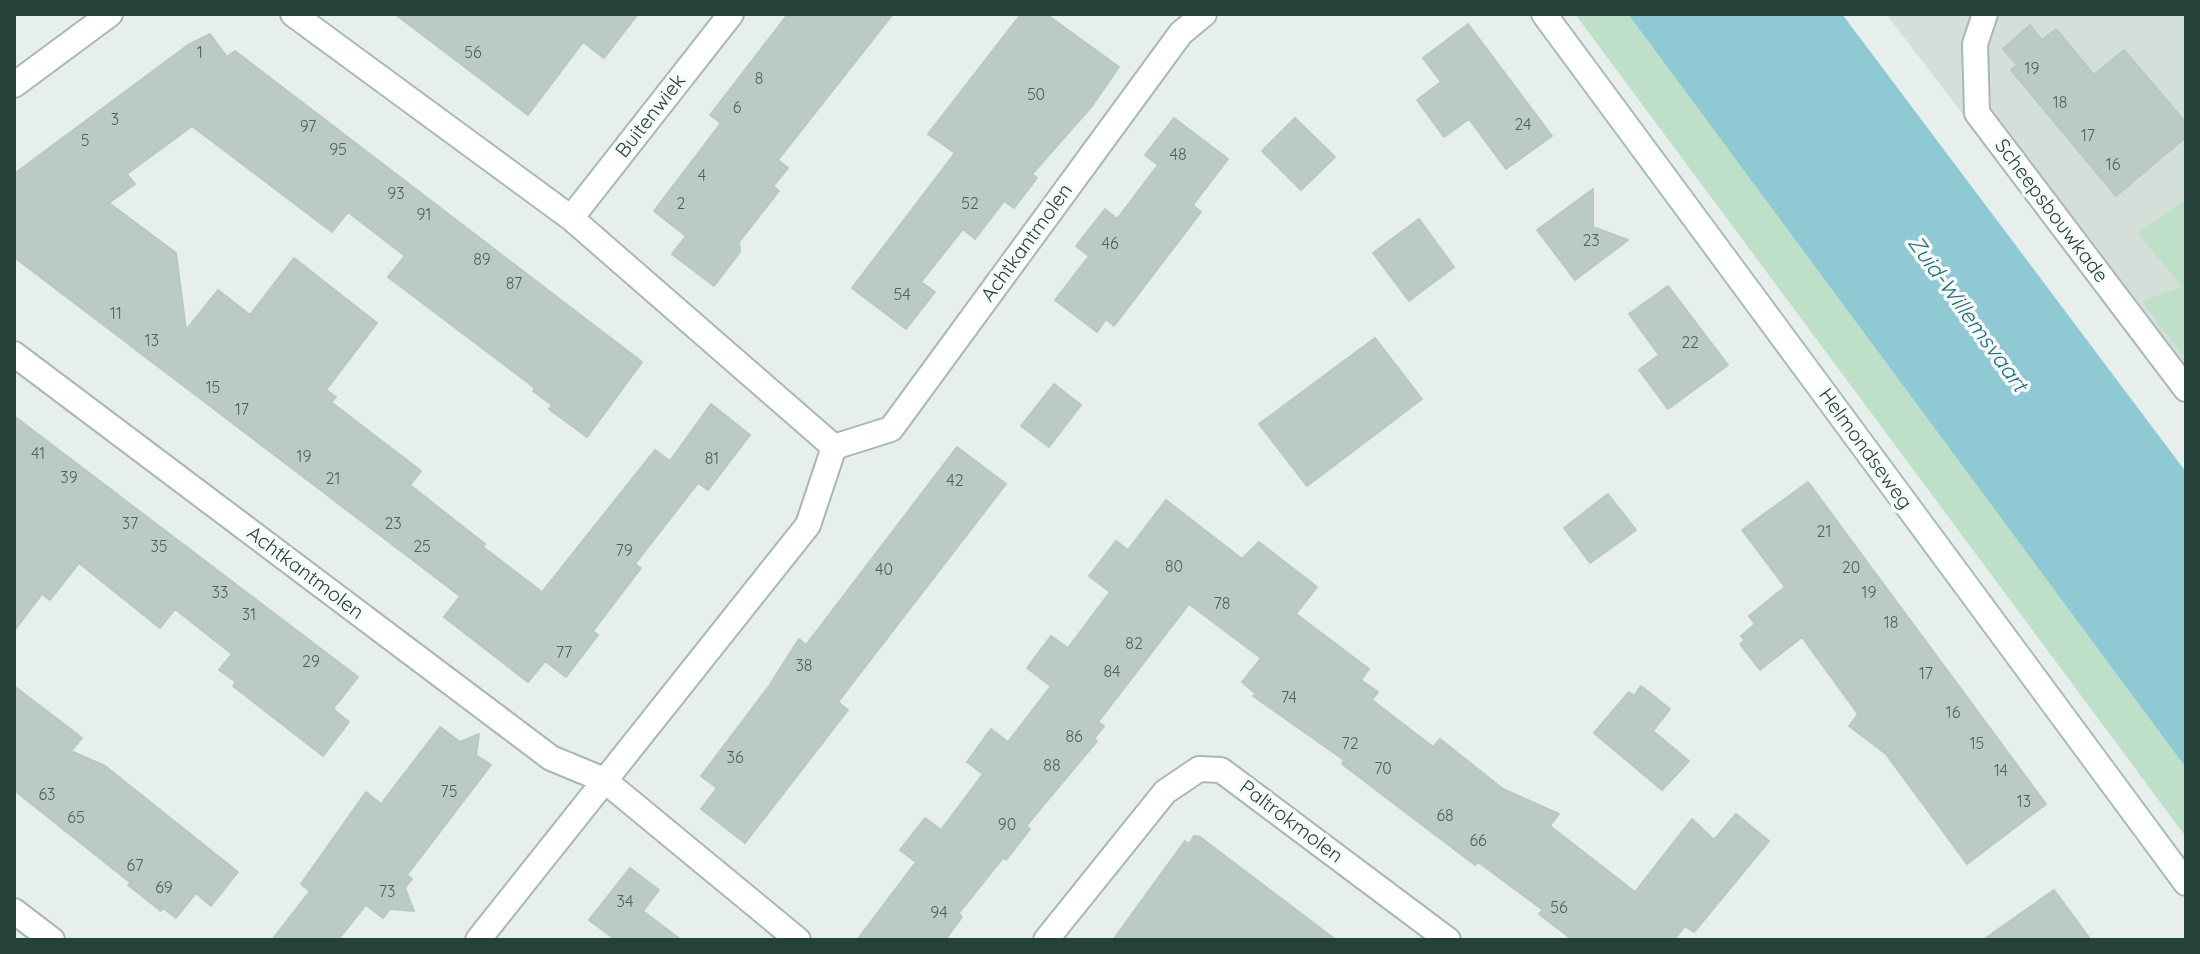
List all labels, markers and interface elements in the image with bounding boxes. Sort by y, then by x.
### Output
house number: 1 [197,43,203,63]
house number: 56 [464,43,482,63]
house number: 19 [2025,59,2039,79]
street label: Buitenwiek [611,69,691,163]
house number: 8 [755,69,763,89]
house number: 50 [1027,85,1045,105]
house number: 18 [2053,93,2067,113]
house number: 6 [733,98,741,118]
house number: 3 [111,110,119,130]
house number: 24 [1514,115,1532,135]
house number: 97 [300,117,316,137]
house number: 17 [2081,126,2095,146]
house number: 5 [81,131,89,151]
street label: Scheepsbouwkade [1989,134,2113,288]
house number: 95 [329,140,347,160]
house number: 48 [1169,145,1187,165]
house number: 16 [2106,155,2120,175]
house number: 4 [698,166,706,186]
street label: Achtkantmolen [976,179,1078,307]
house number: 93 [387,184,405,204]
house number: 2 [677,194,685,214]
house number: 52 [961,194,979,214]
house number: 91 [417,205,431,225]
house number: 23 [1582,231,1600,251]
water label: Zuid-Willemsvaart [1902,231,2032,397]
house number: 46 [1101,234,1119,254]
house number: 89 [473,250,491,270]
house number: 87 [506,274,522,294]
house number: 54 [893,285,911,305]
house number: 11 [110,304,122,324]
house number: 13 [145,331,159,351]
house number: 22 [1681,333,1699,353]
house number: 15 [206,378,220,398]
street label: Helmondseweg [1813,384,1917,514]
house number: 17 [235,400,249,420]
house number: 41 [31,444,45,464]
house number: 19 [297,447,311,467]
house number: 81 [705,449,719,469]
house number: 39 [60,468,78,488]
house number: 21 [326,469,340,489]
house number: 42 [946,471,964,491]
house number: 37 [122,514,138,534]
house number: 23 [384,514,402,534]
street label: Achtkantmolen [242,521,368,625]
house number: 21 [1817,522,1831,542]
house number: 35 [150,537,168,557]
house number: 25 [413,537,431,557]
house number: 79 [615,541,633,561]
house number: 80 [1165,557,1183,577]
house number: 20 [1842,558,1860,578]
house number: 40 [875,560,893,580]
house number: 33 [212,583,228,603]
house number: 19 [1862,583,1876,603]
house number: 78 [1214,594,1230,614]
house number: 31 [242,605,256,625]
house number: 18 [1884,613,1898,633]
house number: 82 [1125,634,1143,654]
house number: 77 [556,643,572,663]
house number: 29 [302,652,320,672]
house number: 38 [795,656,813,676]
house number: 84 [1103,662,1121,682]
house number: 17 [1919,664,1933,684]
house number: 74 [1281,688,1297,708]
house number: 16 [1946,703,1960,723]
house number: 86 [1065,727,1083,747]
house number: 72 [1341,734,1359,754]
house number: 15 [1970,734,1984,754]
house number: 36 [727,748,743,768]
house number: 88 [1043,756,1061,776]
house number: 70 [1374,759,1392,779]
house number: 14 [1994,761,2008,781]
street label: Paltrokmolen [1235,775,1347,869]
house number: 75 [441,782,457,802]
house number: 63 [39,785,55,805]
house number: 13 [2017,792,2031,812]
house number: 68 [1436,806,1454,826]
house number: 65 [67,808,85,828]
house number: 90 [998,815,1016,835]
house number: 66 [1469,831,1487,851]
house number: 67 [127,856,143,876]
house number: 69 [155,878,173,898]
house number: 73 [379,882,395,902]
house number: 34 [617,892,633,912]
house number: 56 [1550,898,1568,918]
house number: 94 [930,903,948,923]

